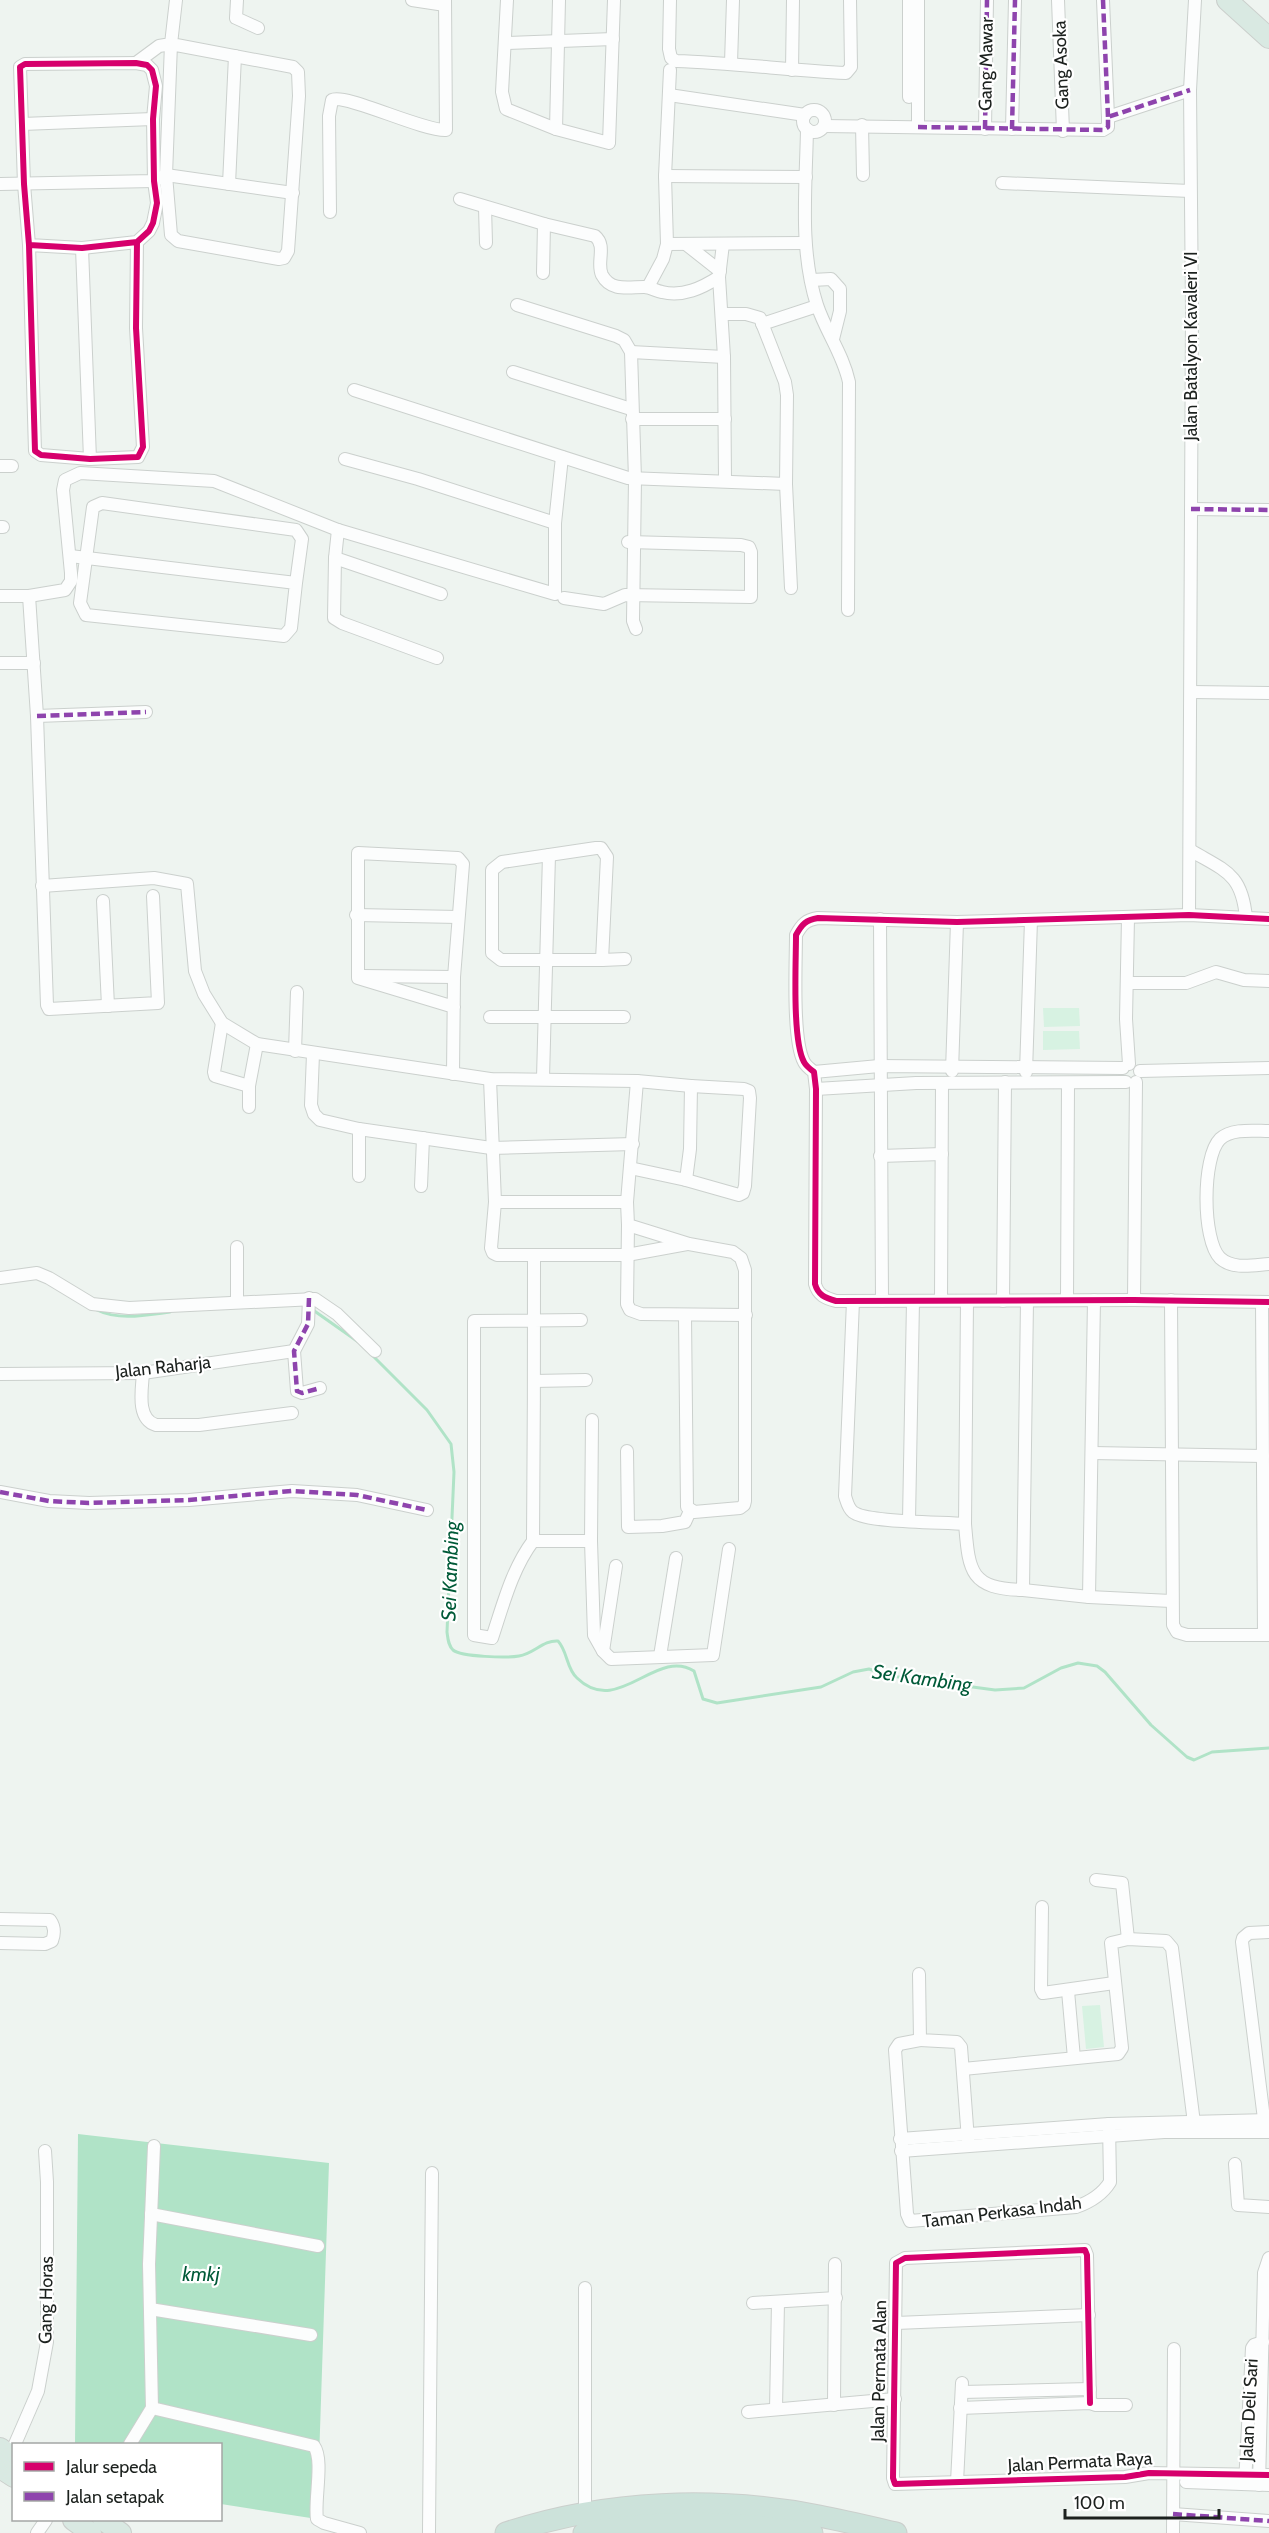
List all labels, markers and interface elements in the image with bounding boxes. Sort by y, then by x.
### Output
street label: Gang Mawar [974,16,998,111]
street label: Gang Asoka [1048,20,1074,110]
street label: Jalan Batalyon Kavaleri VI [1180,251,1202,442]
street label: Jalan Raharja [113,1351,212,1383]
water label: Sei Kambing [436,1520,464,1621]
water label: Sei Kambing [871,1659,974,1697]
street label: Taman Perkasa Indah [921,2191,1083,2233]
street label: Gang Horas [34,2256,58,2344]
water label: kmkj [182,2262,220,2286]
street label: Jalan Permata Alan [867,2300,891,2443]
street label: Jalan Deli Sari [1235,2358,1263,2463]
legend [12,2443,222,2521]
street label: Jalan Permata Raya [1006,2447,1153,2477]
text: Jalur sepeda [65,2456,157,2478]
scale bar [1065,2482,1220,2520]
text: Jalan setapak [65,2486,165,2508]
text: 100 m [1074,2492,1125,2514]

